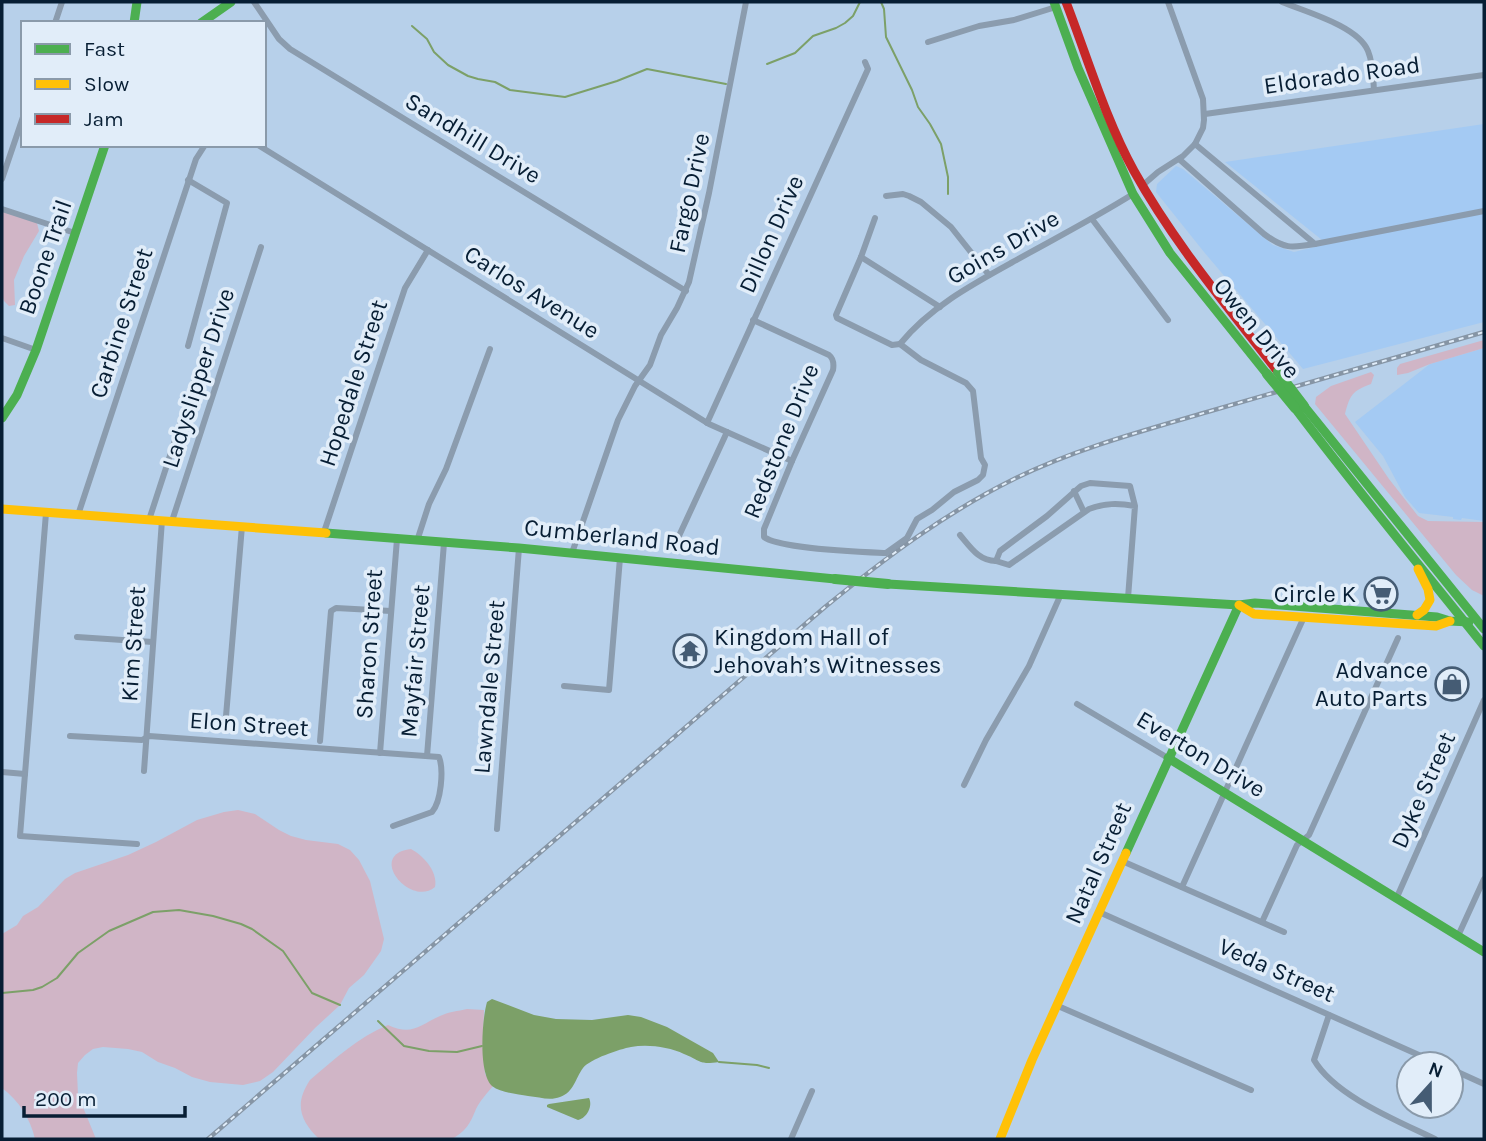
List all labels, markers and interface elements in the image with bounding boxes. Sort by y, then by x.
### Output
legend [21,21,266,147]
text: Fast [84,37,125,61]
street label: Eldorado Road [1262,50,1422,100]
text: Slow [84,72,129,96]
street label: Sandhill Drive [400,87,546,189]
text: Jam [84,107,124,131]
street label: Fargo Drive [663,130,715,256]
street label: Dillon Drive [733,171,809,297]
street label: Boone Trail [12,196,78,318]
street label: Goins Drive [942,204,1064,290]
street label: Carlos Avenue [459,239,605,345]
street label: Carbine Street [84,244,158,402]
street label: Owen Drive [1208,272,1306,384]
street label: Ladyslipper Drive [156,285,240,471]
street label: Hopedale Street [313,296,393,470]
street label: Redstone Drive [737,359,825,523]
street label: Cumberland Road [523,513,721,561]
street label: Sharon Street [350,568,388,720]
supermarket icon: Circle K [1362,575,1400,613]
place label: Circle K [1274,580,1356,608]
street label: Mayfair Street [394,583,436,739]
street label: Kim Street [115,585,151,703]
street label: Lawndale Street [467,599,511,775]
place label: Kingdom Hall of Jehovah’s Witnesses [714,623,941,679]
temple icon: Kingdom Hall of Jehovah’s Witnesses [671,632,709,670]
place label: Advance Auto Parts [1315,656,1428,712]
shop icon: Advance Auto Parts [1433,665,1471,703]
street label: Everton Drive [1132,705,1270,803]
street label: Elon Street [188,706,310,742]
street label: Dyke Street [1385,727,1461,853]
street label: Natal Street [1059,798,1137,928]
street label: Veda Street [1215,932,1339,1008]
north arrow [1395,1050,1465,1120]
text: N [1425,1057,1446,1083]
scale bar [24,1074,186,1118]
text: 200 m [35,1087,97,1111]

